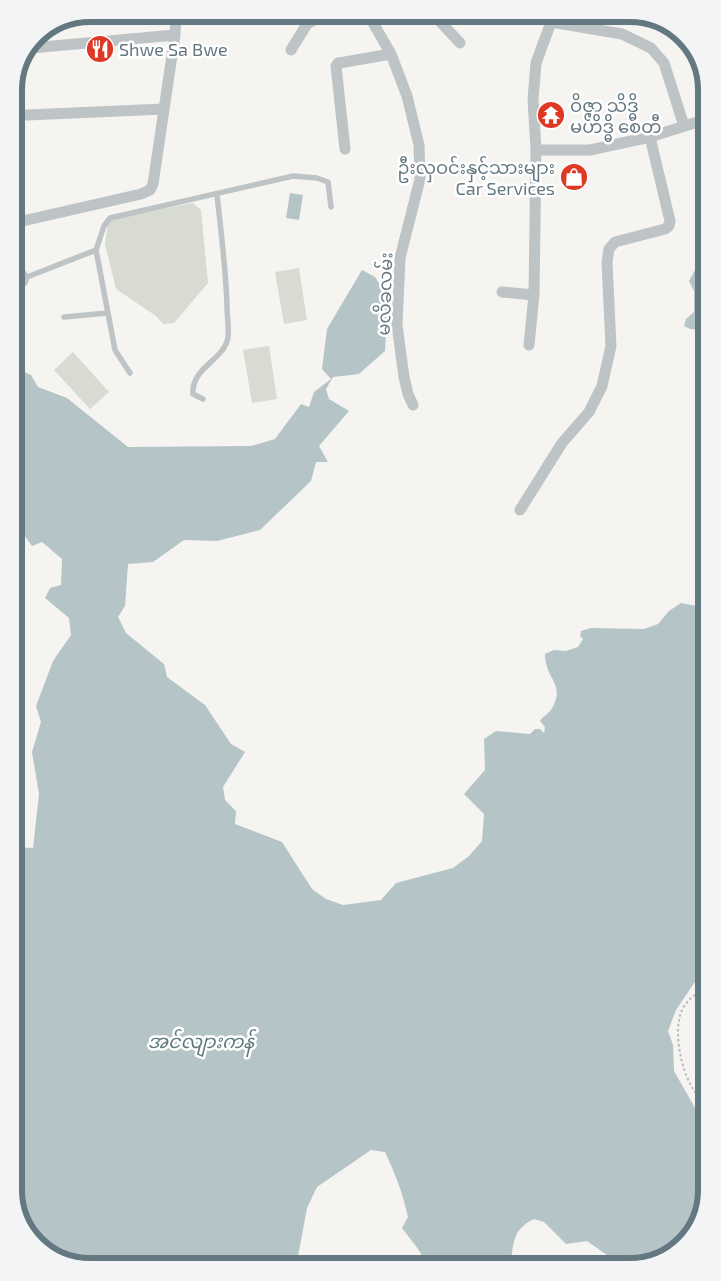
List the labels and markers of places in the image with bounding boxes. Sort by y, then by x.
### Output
restaurant icon: Shwe Sa Bwe [85,34,115,64]
place label: Shwe Sa Bwe [119,38,228,60]
place label: ဝိဇ္ဇာ သိဒ္ဓိ မဟိဒ္ဓိ စေတီ [570,92,661,142]
temple icon: ဝိဇ္ဇာ သိဒ္ဓိ မဟိဒ္ဓိ စေတီ [536,100,566,130]
place label: ဦးလှဝင်းနှင့်သားများ Car Services [398,155,555,199]
shop icon: ဦးလှဝင်းနှင့်သားများ Car Services [559,162,589,192]

